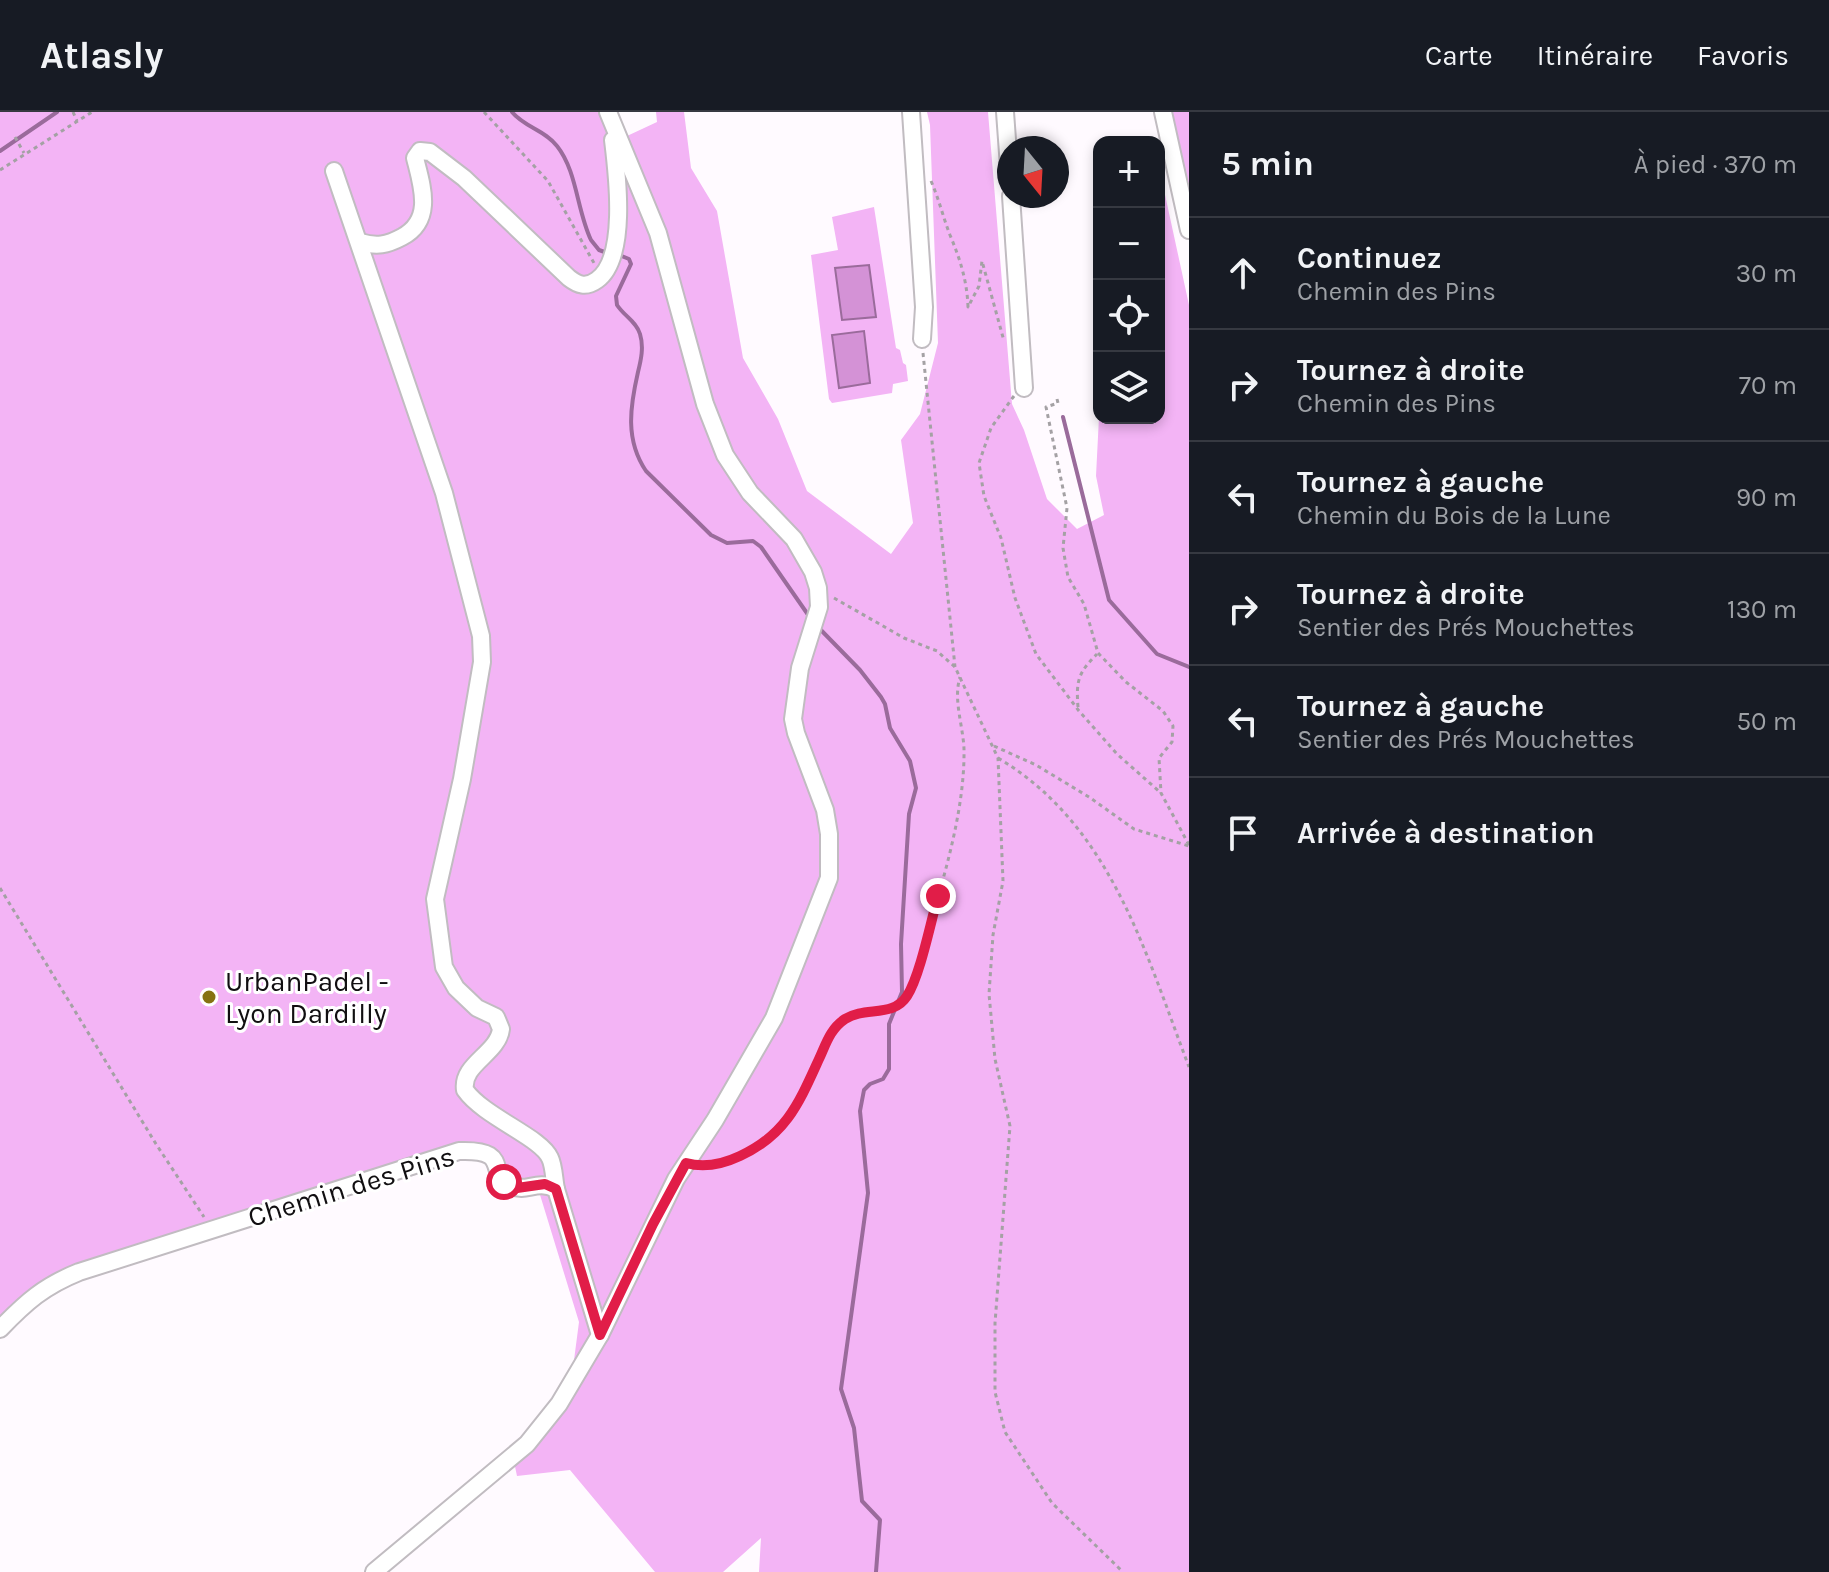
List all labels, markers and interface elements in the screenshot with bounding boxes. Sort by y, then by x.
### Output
text: Atlasly [40,33,163,78]
text: Carte [1425,39,1493,72]
text: Itinéraire [1537,39,1653,72]
text: Favoris [1697,39,1789,72]
north arrow [997,136,1069,208]
map controls [1093,136,1165,424]
button: + [1093,136,1165,208]
text: 5 min [1221,144,1314,184]
text: À pied · 370 m [1634,149,1797,180]
button: − [1093,208,1165,280]
text: Continuez [1297,240,1442,276]
icon: ahead [1221,251,1265,295]
text: 30 m [1736,258,1797,289]
text: Chemin des Pins [1297,276,1496,307]
button: locate [1093,280,1165,352]
button: layers [1093,352,1165,424]
text: Tournez à droite [1297,352,1525,388]
icon: right [1221,363,1265,407]
text: 70 m [1739,370,1797,401]
text: Chemin des Pins [1297,388,1496,419]
text: Tournez à gauche [1297,464,1544,500]
icon: left [1221,475,1265,519]
text: 90 m [1736,482,1797,513]
text: Chemin du Bois de la Lune [1297,500,1611,531]
text: Tournez à droite [1297,576,1525,612]
icon: right [1221,587,1265,631]
text: 130 m [1727,594,1797,625]
text: Sentier des Prés Mouchettes [1297,612,1635,643]
text: Tournez à gauche [1297,688,1544,724]
icon: left [1221,699,1265,743]
text: 50 m [1736,706,1797,737]
text: Sentier des Prés Mouchettes [1297,724,1635,755]
icon: arrive [1221,811,1265,855]
text: Arrivée à destination [1297,815,1595,851]
route end [920,878,956,914]
place label: UrbanPadel - Lyon Dardilly [225,965,388,1030]
marker: UrbanPadel - Lyon Dardilly [200,988,218,1006]
street label: Chemin des Pins [244,1139,458,1234]
route start [486,1164,522,1200]

